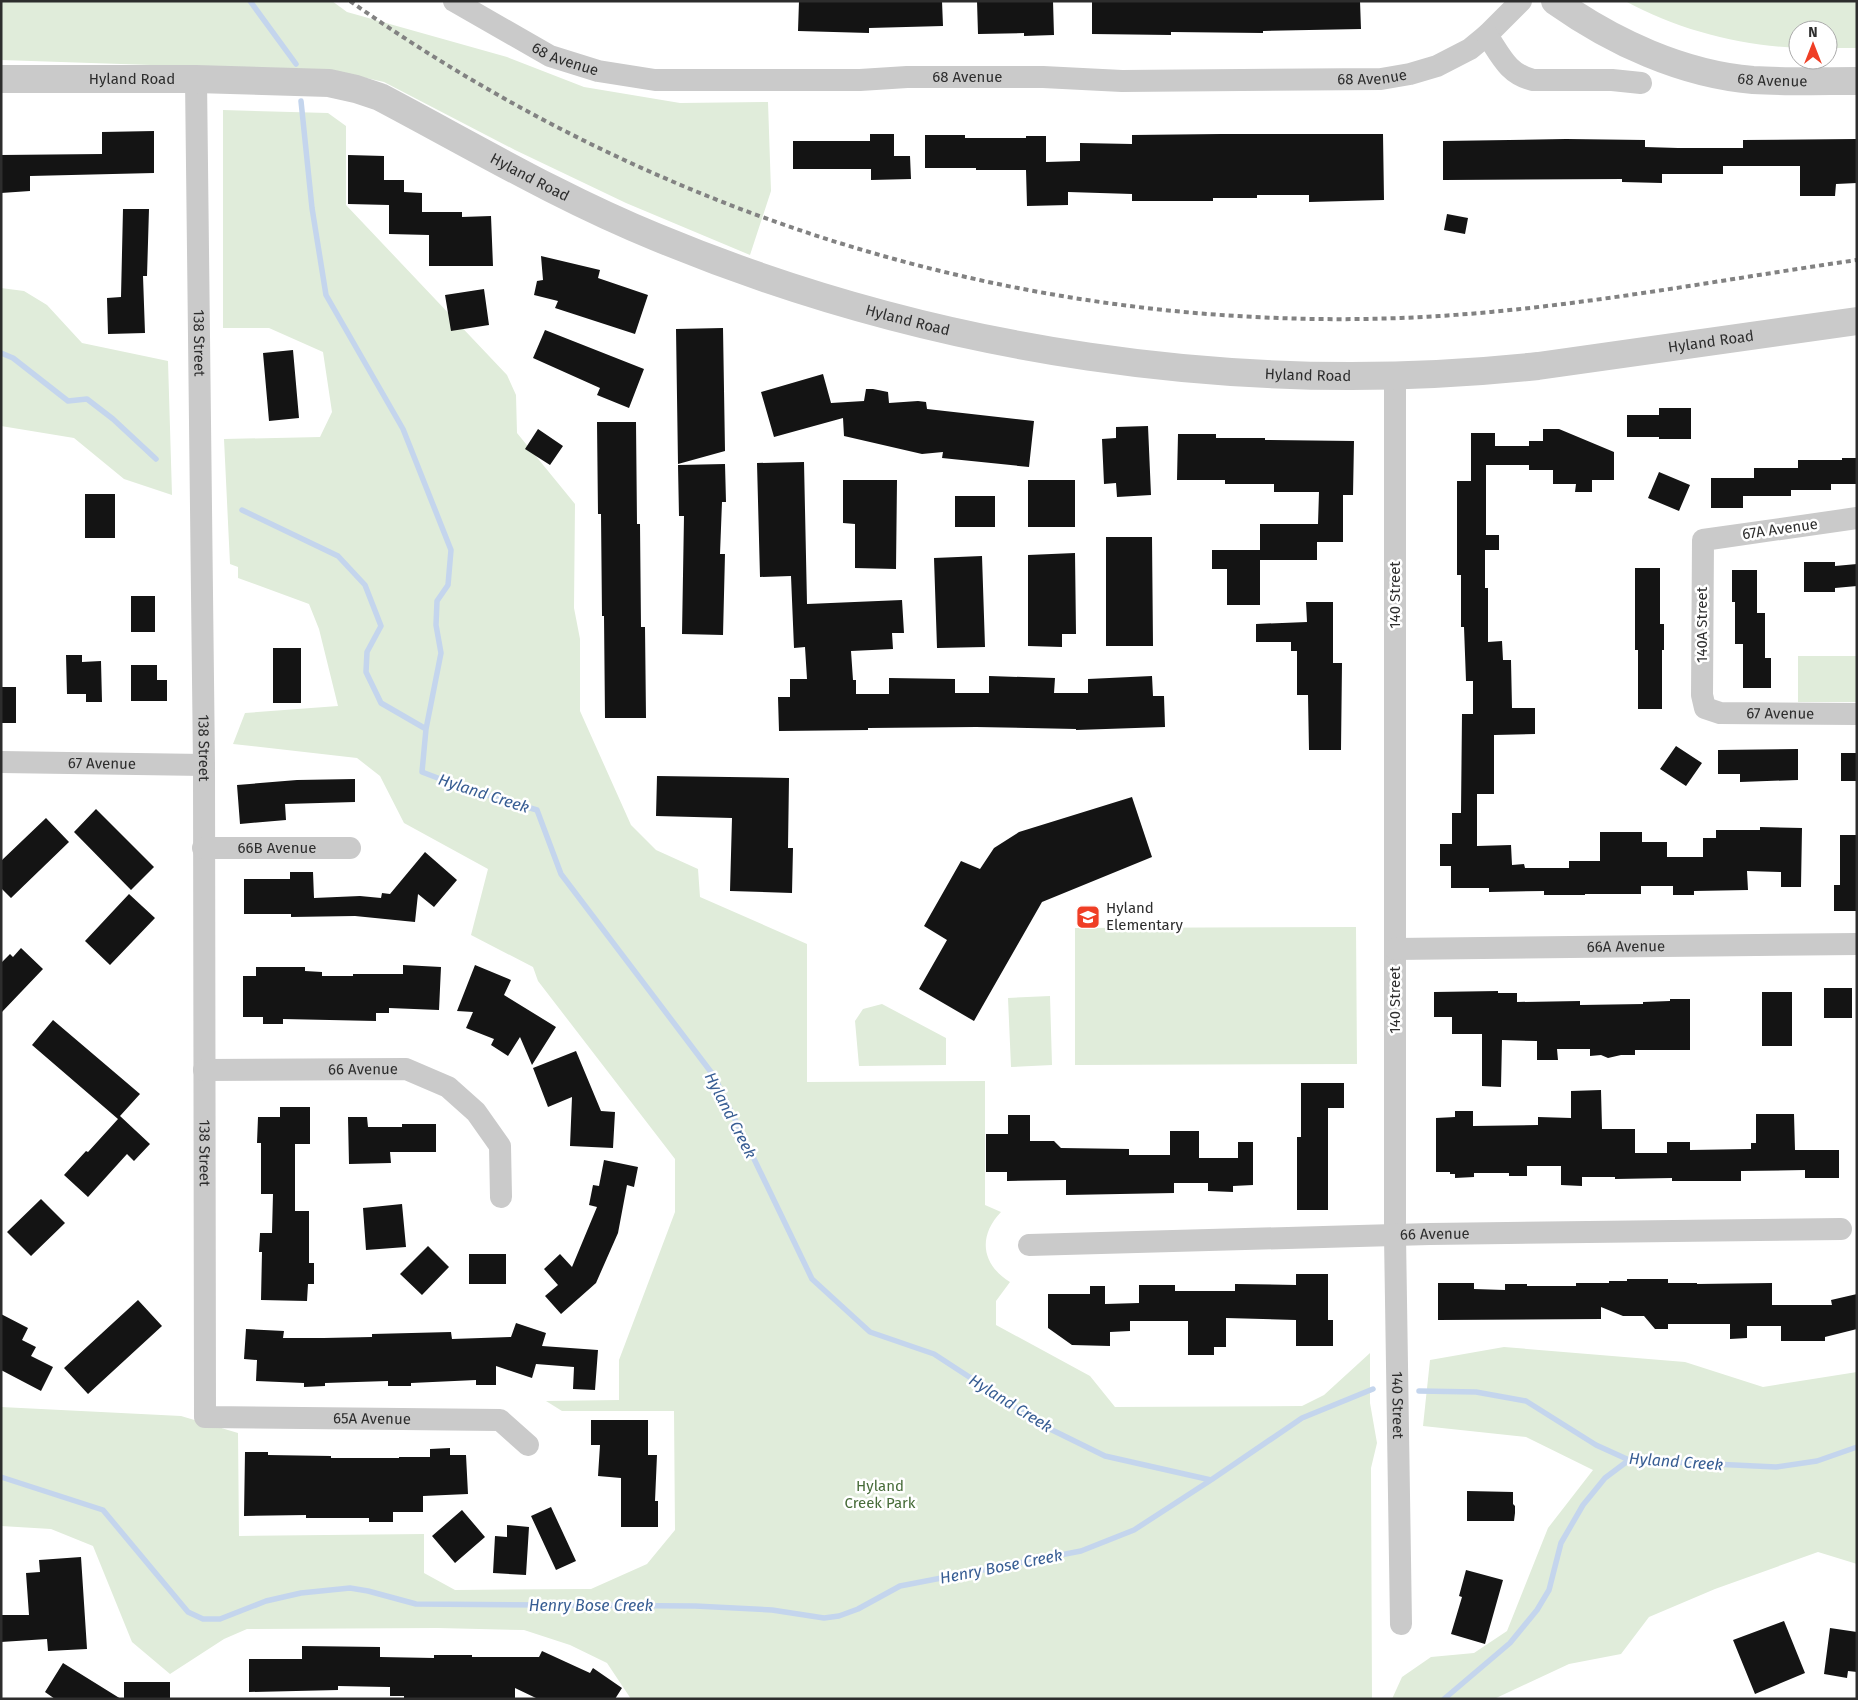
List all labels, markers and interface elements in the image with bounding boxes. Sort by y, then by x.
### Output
north arrow [1788,20,1838,70]
text: N [1808,24,1818,41]
street label: 68 Avenue [528,38,601,80]
street label: 68 Avenue [1337,66,1408,88]
street label: 68 Avenue [932,68,1002,86]
street label: 68 Avenue [1736,69,1807,90]
street label: Hyland Road [89,70,175,88]
street label: Hyland Road [487,149,572,205]
street label: Hyland Road [863,301,952,339]
street label: 138 Street [190,309,208,377]
street label: Hyland Road [1667,327,1755,357]
street label: Hyland Road [1264,365,1351,385]
street label: 67A Avenue [1741,515,1819,543]
street label: 140 Street [1386,561,1404,629]
street label: 140A Street [1693,586,1711,663]
street label: 67 Avenue [1746,704,1814,723]
street label: 138 Street [194,714,213,782]
street label: 67 Avenue [68,754,136,773]
water label: Hyland Creek [436,770,532,817]
street label: 66B Avenue [238,839,316,857]
place label: Hyland Elementary [1106,899,1183,934]
school or university icon: Hyland Elementary [1075,904,1101,930]
street label: 66A Avenue [1587,937,1665,956]
street label: 140 Street [1386,966,1404,1034]
street label: 66 Avenue [328,1060,398,1078]
water label: Hyland Creek [701,1069,761,1162]
street label: 138 Street [196,1119,214,1187]
street label: 66 Avenue [1400,1225,1470,1244]
water label: Hyland Creek [966,1370,1056,1437]
street label: 140 Street [1388,1371,1407,1439]
street label: 65A Avenue [333,1409,411,1428]
water label: Hyland Creek [1628,1449,1724,1474]
park label: Hyland Creek Park [844,1477,916,1512]
water label: Henry Bose Creek [938,1545,1064,1588]
water label: Henry Bose Creek [529,1596,654,1615]

